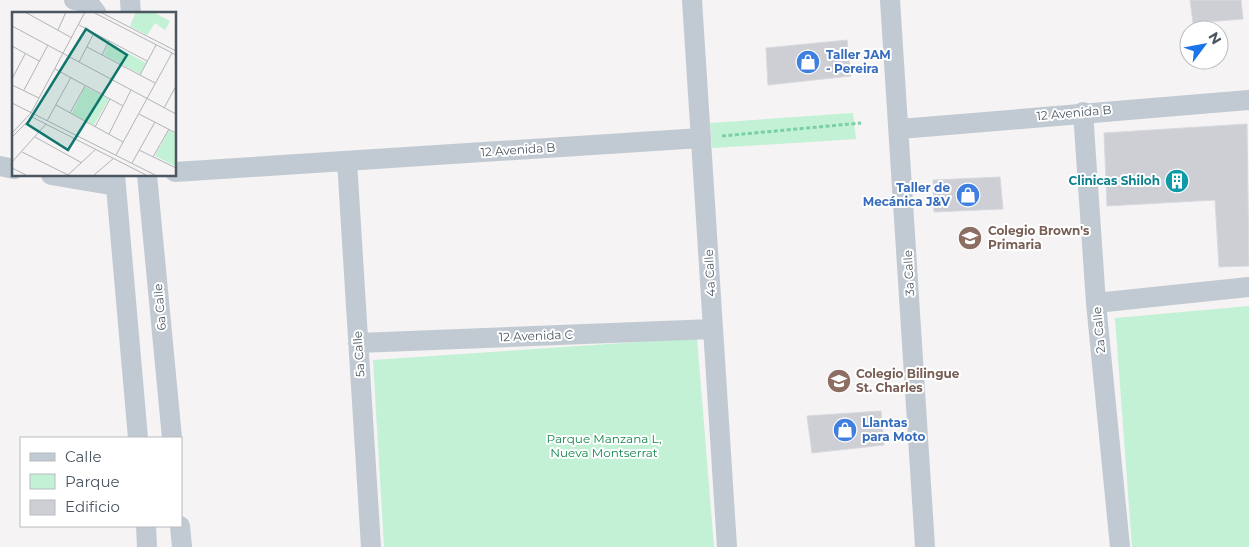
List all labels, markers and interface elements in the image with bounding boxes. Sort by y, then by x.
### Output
inset map [12,12,176,176]
north arrow [1179,20,1229,70]
text: N [1204,29,1226,48]
place label: Taller JAM - Pereira [826,47,891,76]
shop icon: Taller JAM - Pereira [795,49,821,75]
street label: 12 Avenida B [1036,102,1112,123]
street label: 12 Avenida B [480,139,556,160]
building icon: Clinicas Shiloh [1164,168,1190,194]
place label: Clinicas Shiloh [1069,173,1160,188]
place label: Taller de Mecánica J&V [863,180,951,209]
shop icon: Taller de Mecánica J&V [955,182,981,208]
place label: Colegio Brown's Primaria [988,223,1090,252]
school or university icon: Colegio Brown's Primaria [957,225,983,251]
street label: 4a Calle [701,249,718,297]
street label: 3a Calle [900,250,917,296]
street label: 6a Calle [150,283,169,331]
street label: 2a Calle [1089,306,1108,354]
street label: 12 Avenida C [499,327,574,344]
street label: 5a Calle [349,330,368,378]
place label: Colegio Bilingue St. Charles [856,366,960,395]
school or university icon: Colegio Bilingue St. Charles [826,368,852,394]
place label: Llantas para Moto [862,415,925,444]
shop icon: Llantas para Moto [832,417,858,443]
park label: Parque Manzana L, Nueva Montserrat [547,431,661,460]
legend [20,437,182,527]
text: Calle [65,447,102,466]
text: Parque [65,472,120,491]
text: Edificio [65,497,120,516]

